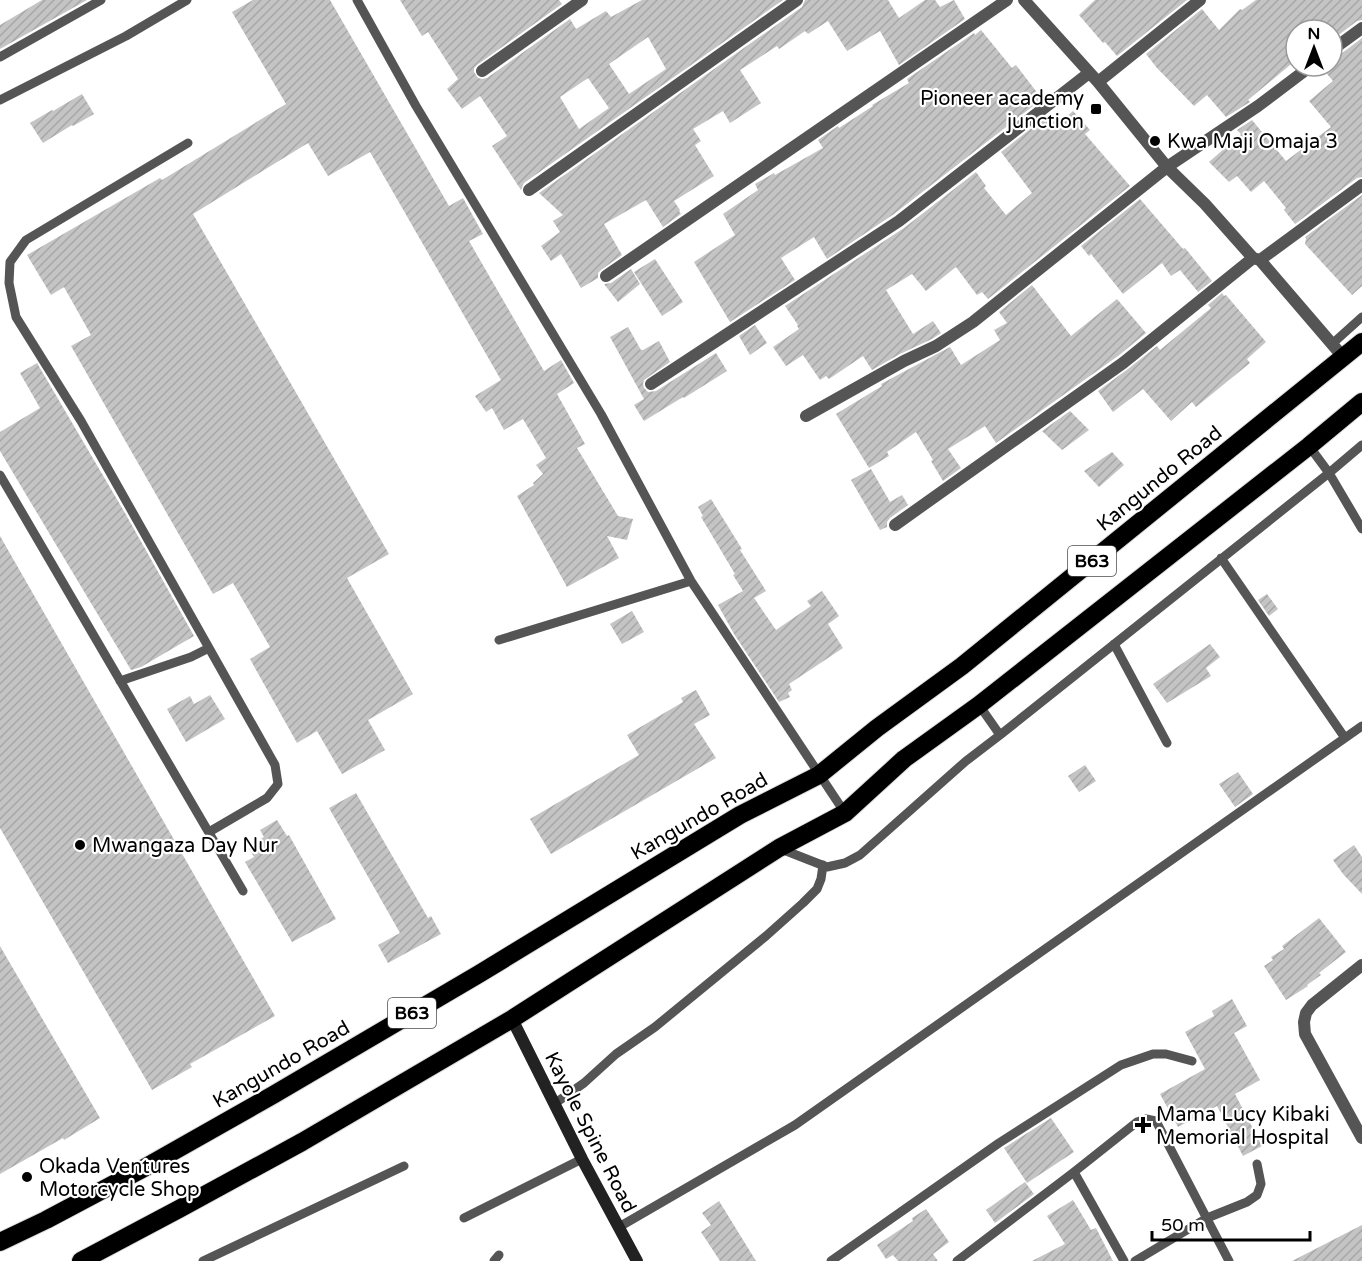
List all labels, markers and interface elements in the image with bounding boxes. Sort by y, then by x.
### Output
north arrow [1284,18,1344,78]
text: N [1308,24,1320,44]
place label: Pioneer academy junction [920,87,1084,134]
marker: Pioneer academy junction [1089,102,1103,116]
place label: Kwa Maji Omaja 3 [1167,130,1338,154]
marker: Kwa Maji Omaja 3 [1148,134,1162,148]
street label: Kangundo Road [1092,421,1227,537]
road number: B63 [1068,546,1116,576]
street label: Kangundo Road [627,768,772,866]
place label: Mwangaza Day Nur [92,834,278,858]
marker: Mwangaza Day Nur [73,838,87,852]
road number: B63 [388,998,436,1028]
street label: Kangundo Road [209,1016,354,1114]
street label: Kayole Spine Road [539,1048,641,1217]
place label: Mama Lucy Kibaki Memorial Hospital [1156,1103,1330,1150]
marker: Mama Lucy Kibaki Memorial Hospital [1134,1116,1152,1134]
place label: Okada Ventures Motorcycle Shop [39,1155,200,1202]
marker: Okada Ventures Motorcycle Shop [20,1170,34,1184]
scale bar [1152,1204,1310,1242]
text: 50 m [1161,1214,1205,1236]

